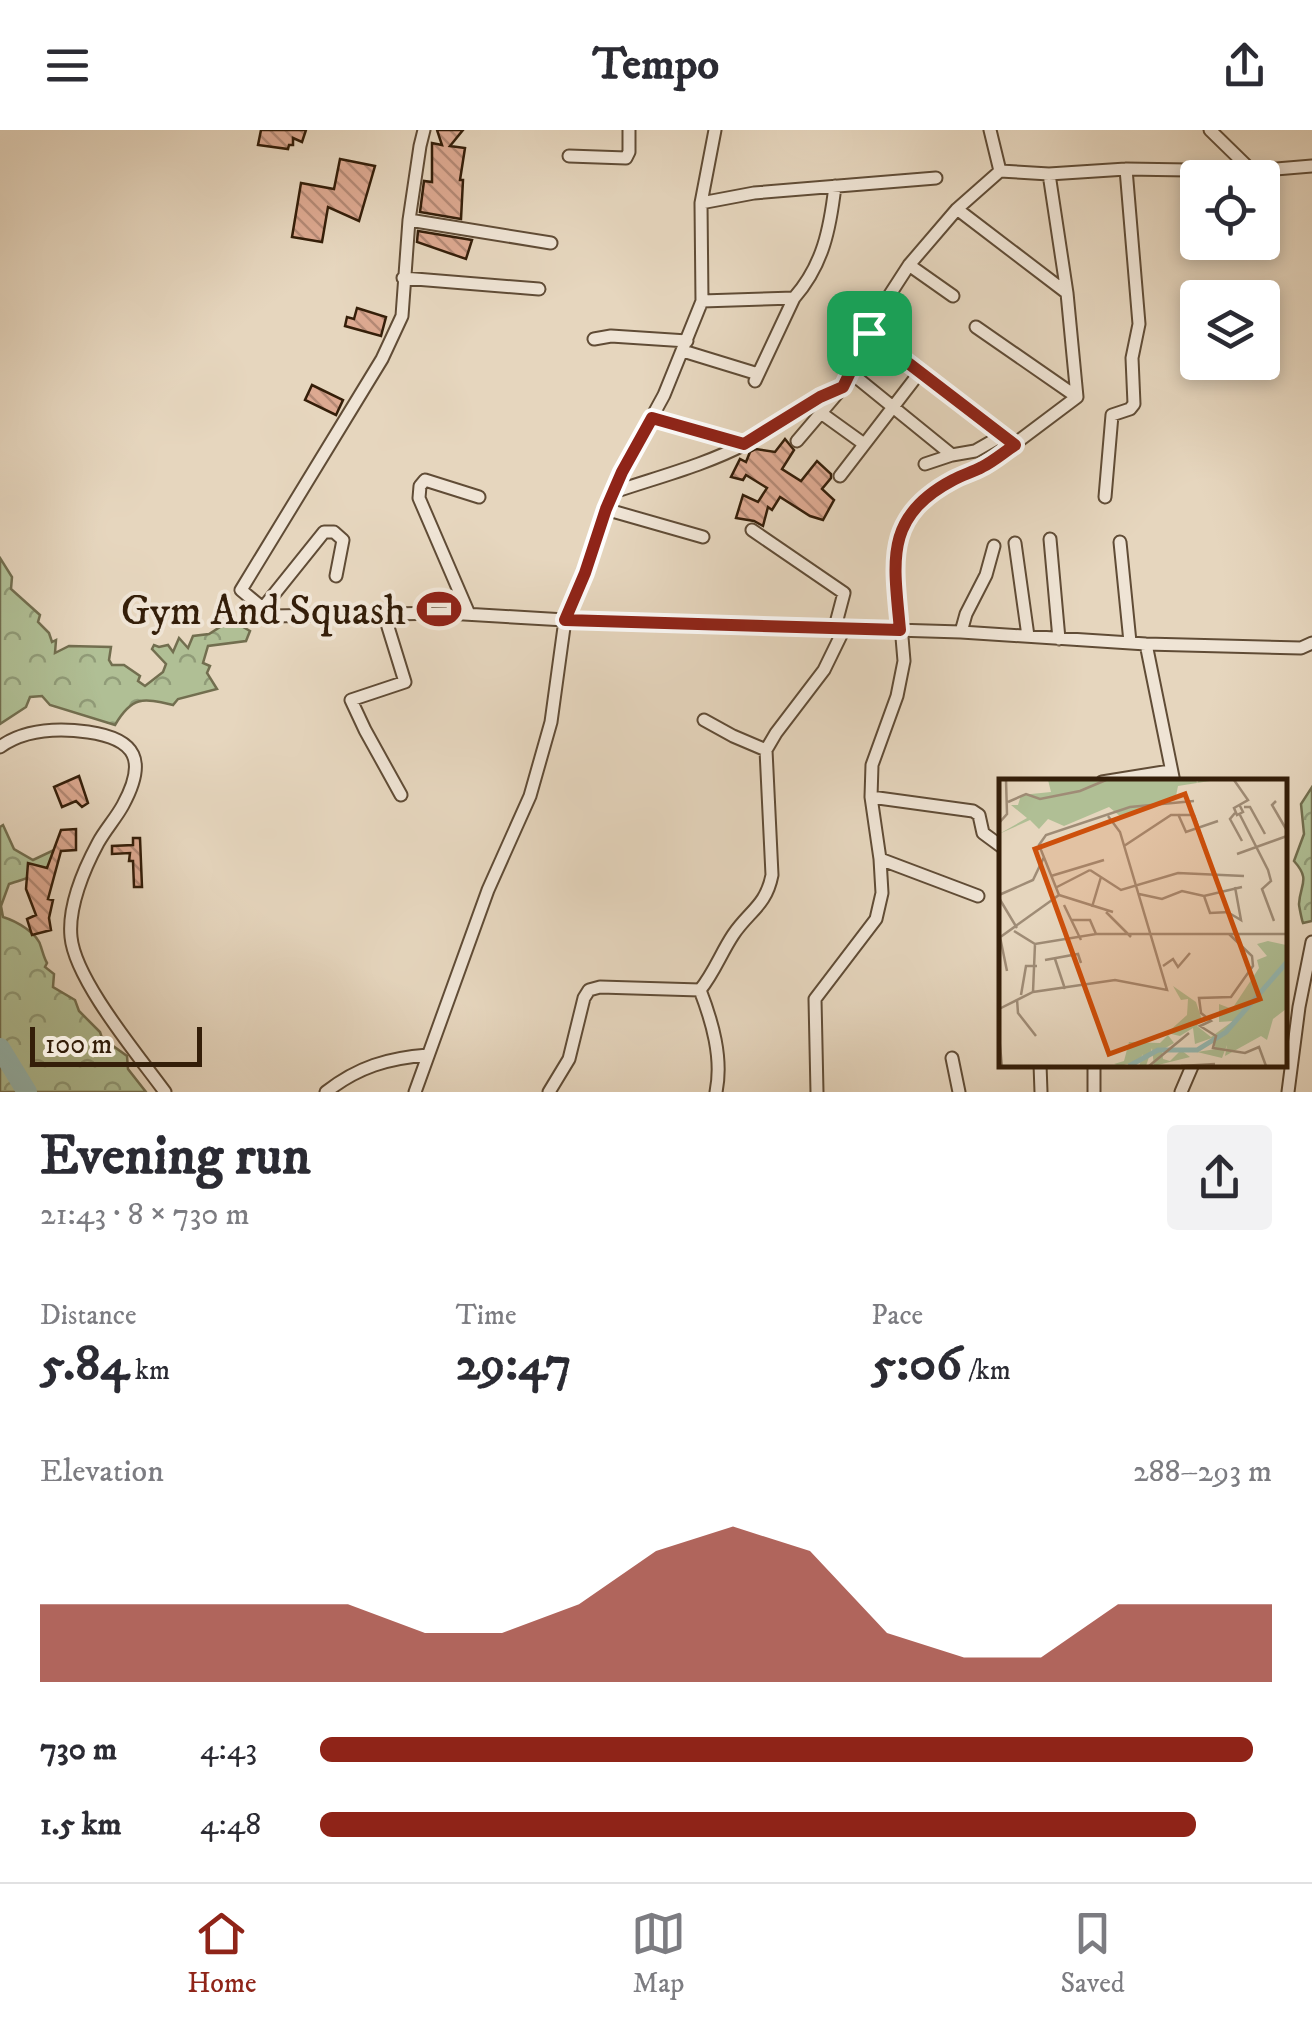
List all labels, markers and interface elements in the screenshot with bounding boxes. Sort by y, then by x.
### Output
text: Tempo [593,37,719,93]
icon: menu [40,38,95,93]
icon: share [1217,38,1272,93]
map controls [1180,160,1280,380]
button: locate [1180,160,1280,260]
button: layers [1180,280,1280,380]
pin [827,291,912,376]
icon: arrive [842,306,897,361]
sports icon: Gym And Squash [415,585,463,633]
place label: Gym And Squash [121,586,406,638]
inset map [999,779,1287,1067]
scale bar [30,1022,202,1066]
text: 100 m [45,1027,112,1062]
text: Evening run [40,1123,311,1192]
button: share [1167,1125,1272,1230]
text: 21:43 · 8 × 730 m [40,1195,249,1235]
text: Distance [40,1298,136,1333]
text: Time [456,1298,516,1333]
text: Pace [871,1298,923,1333]
text: 5.84 [40,1333,129,1396]
text: 29:47 [456,1333,572,1396]
text: 5:06 [871,1333,962,1396]
text: km [129,1353,170,1388]
text: /km [962,1353,1011,1388]
text: Elevation [40,1452,164,1492]
text: 288–293 m [1133,1452,1272,1492]
text: 730 m [40,1730,117,1770]
text: 4:43 [200,1730,257,1770]
text: 1.5 km [40,1805,122,1845]
text: 4:48 [200,1805,261,1845]
tab: Home [187,1906,256,2001]
tab: Map [631,1906,686,2001]
tab: Saved [1060,1906,1125,2001]

